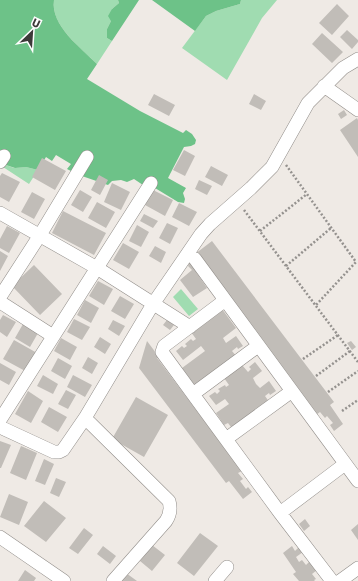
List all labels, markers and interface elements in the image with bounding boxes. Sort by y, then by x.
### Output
north arrow [12,12,52,52]
text: U [29,14,43,32]

